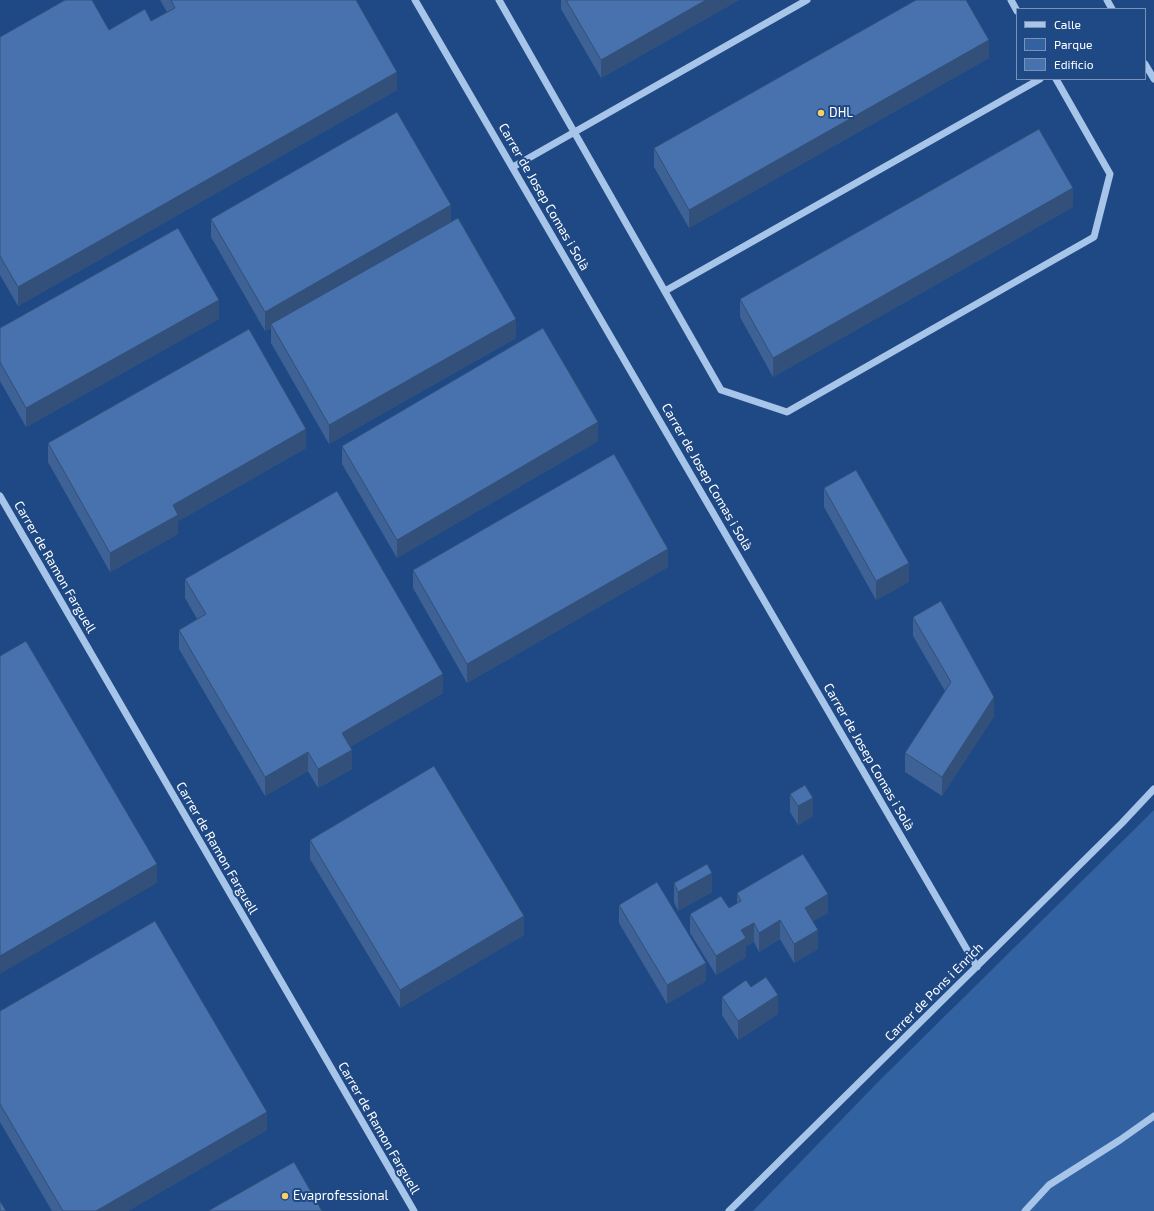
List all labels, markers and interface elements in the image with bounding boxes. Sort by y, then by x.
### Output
legend [1016,8,1146,80]
text: Calle [1054,17,1081,31]
text: Parque [1054,37,1092,51]
text: Edificio [1054,57,1094,71]
place label: DHL [829,105,853,121]
marker: DHL [816,108,826,118]
street label: Carrer de Josep Comas i Solà [495,120,593,274]
street label: Carrer de Josep Comas i Solà [658,400,756,554]
street label: Carrer de Ramon Farguell [11,498,99,636]
street label: Carrer de Josep Comas i Solà [820,680,918,834]
street label: Carrer de Ramon Farguell [173,779,261,917]
street label: Carrer de Pons i Enrich [882,940,986,1044]
street label: Carrer de Ramon Farguell [335,1059,423,1197]
place label: Evaprofessional [293,1188,388,1204]
marker: Evaprofessional [280,1191,290,1201]

